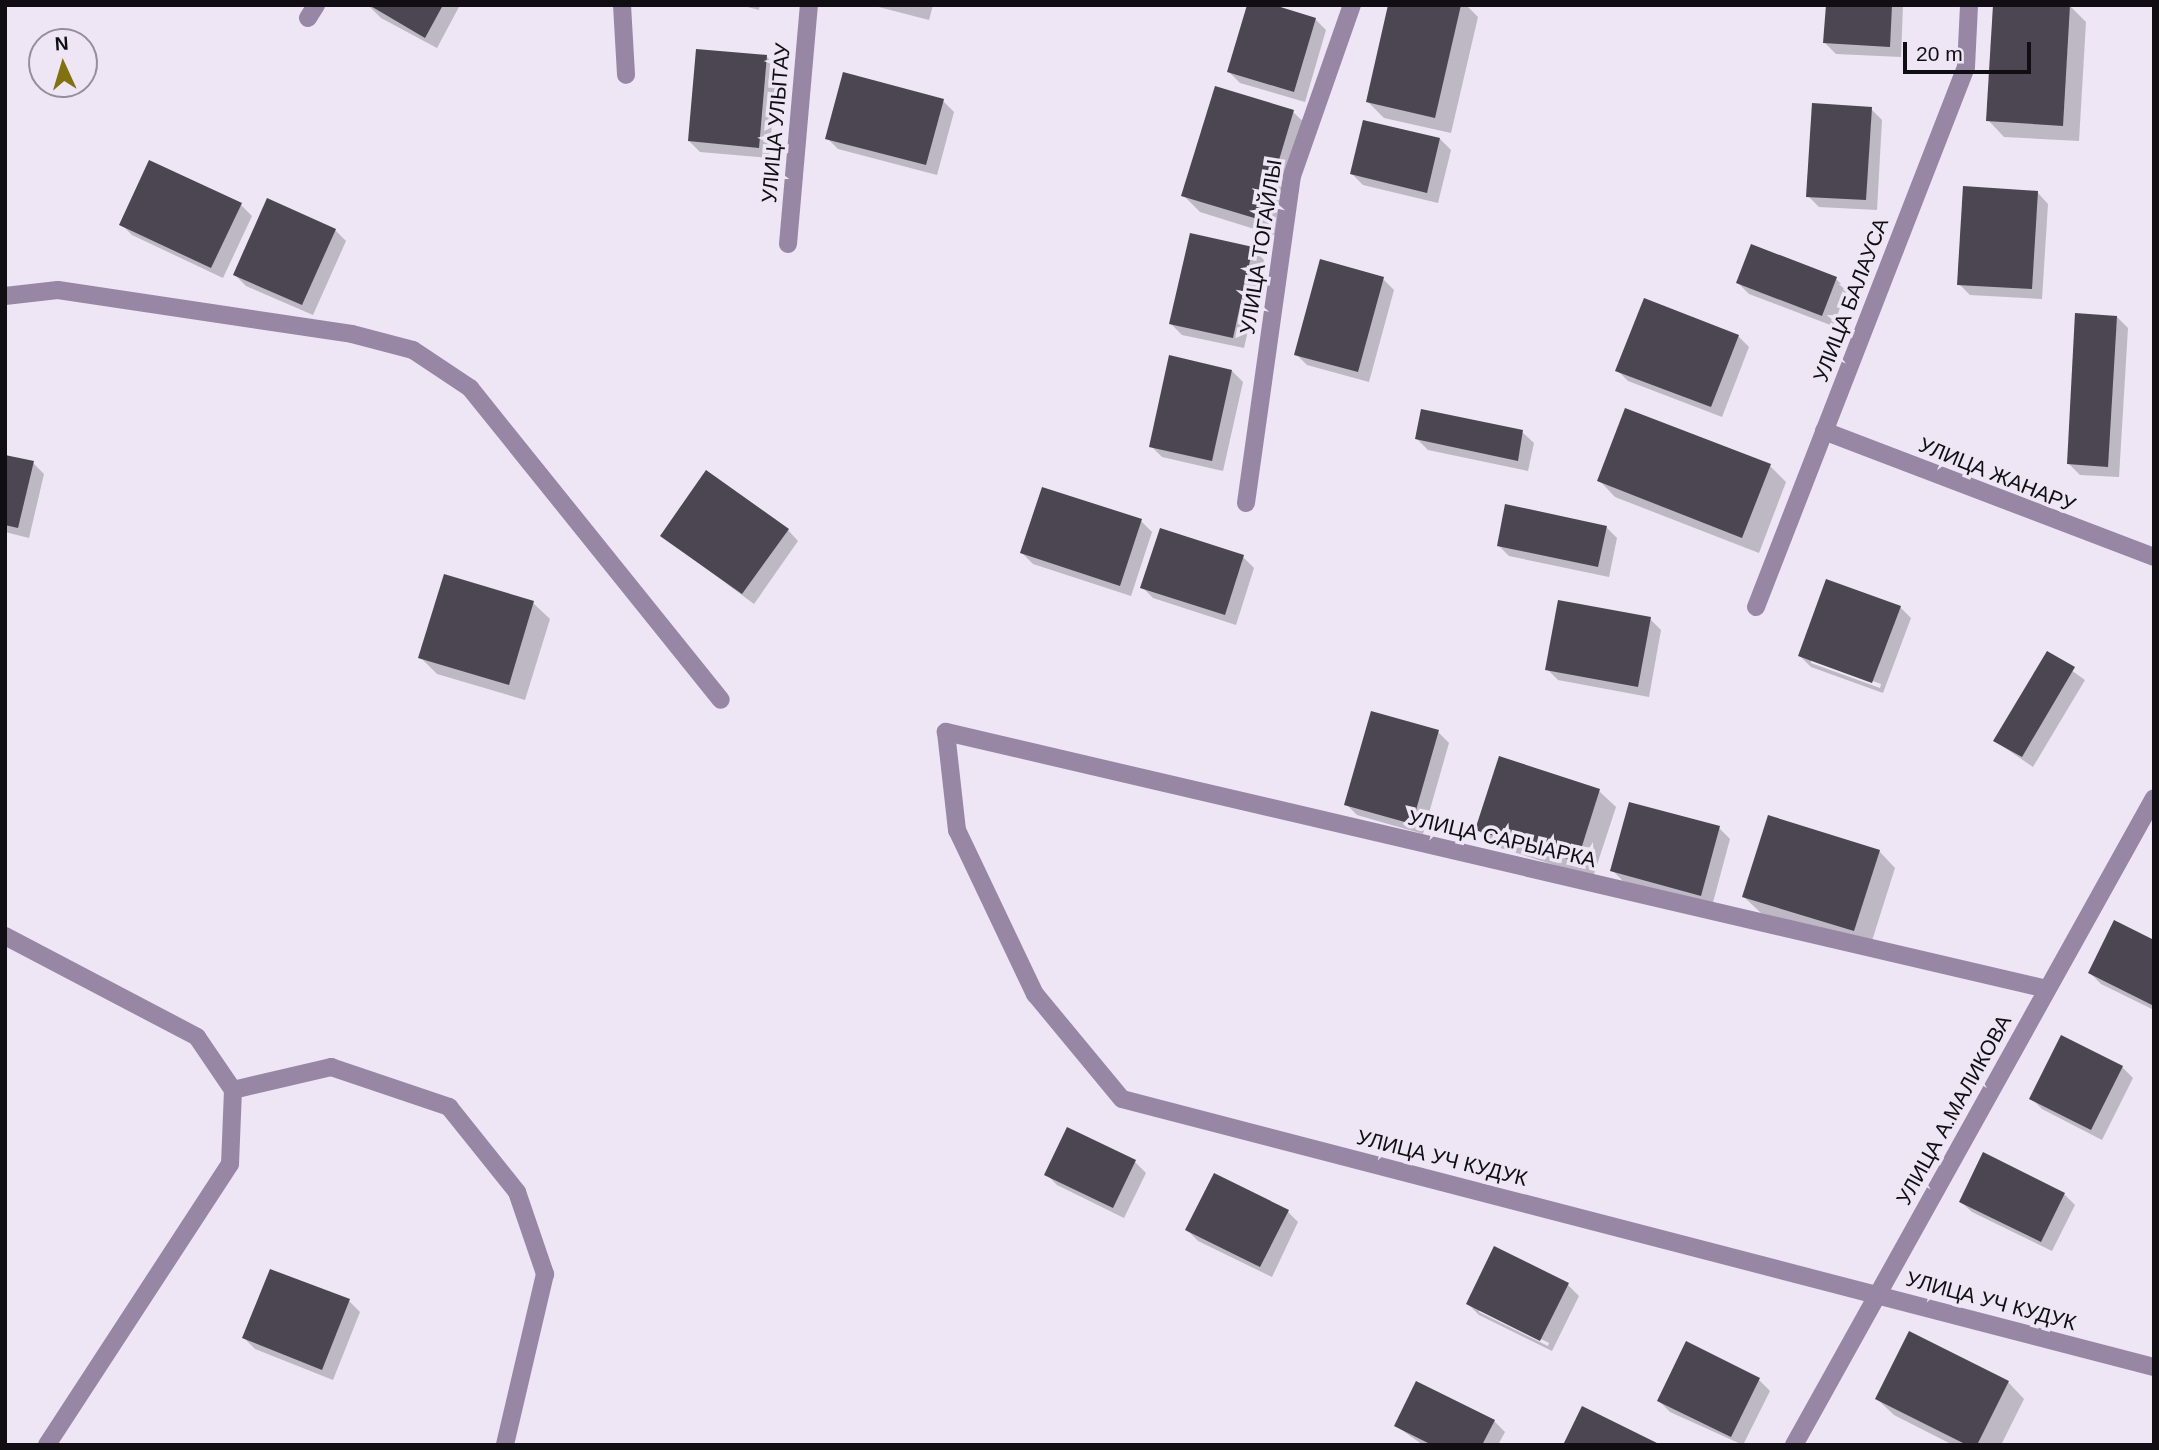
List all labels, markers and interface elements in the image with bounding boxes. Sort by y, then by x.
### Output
north arrow [28,28,98,98]
scale bar [1907,28,2035,72]
text: N [54,33,69,55]
street label: УЛИЦА УЛЫТАУ [756,42,796,204]
text: 20 m [1916,42,1963,65]
street label: УЛИЦА ТОГАЙЛЫ [1235,158,1287,336]
street label: УЛИЦА БАЛАУСА [1808,214,1894,386]
street label: УЛИЦА ЖАНАРУ [1915,432,2079,518]
street label: УЛИЦА САРЫАРКА [1405,805,1599,873]
street label: УЛИЦА А.МАЛИКОВА [1891,1011,2017,1209]
street label: УЛИЦА УЧ КУДУК [1354,1125,1530,1191]
street label: УЛИЦА УЧ КУДУК [1903,1266,2079,1336]

